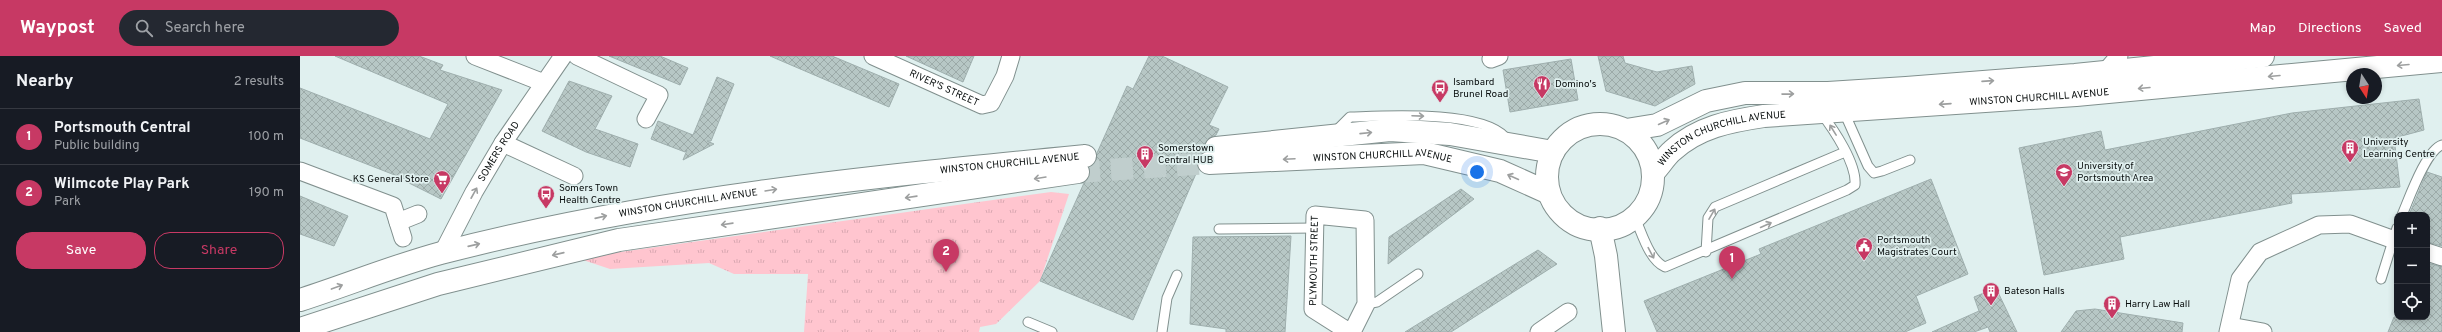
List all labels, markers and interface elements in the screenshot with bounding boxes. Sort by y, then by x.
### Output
search box [119,10,399,46]
text: Waypost [20,16,95,40]
icon: search [133,17,155,39]
text: Search here [165,19,245,38]
text: Map [2250,20,2276,37]
text: Directions [2298,20,2362,37]
text: Saved [2384,20,2422,37]
one-way arrow [2397,61,2410,68]
street label: RIVER'S STREET [907,67,981,109]
north arrow [2346,68,2382,104]
text: Nearby [16,71,73,93]
one-way arrow [2268,73,2281,80]
text: 2 results [234,74,284,90]
restaurant icon: Domino's [1532,74,1552,99]
place label: Isambard Brunel Road [1453,76,1508,101]
bus stop icon: Isambard Brunel Road [1430,78,1450,103]
place label: Domino's [1555,78,1597,91]
one-way arrow [1981,78,1994,85]
one-way arrow [2138,84,2151,91]
street label: WINSTON CHURCHILL AVENUE [1969,85,2110,109]
one-way arrow [1781,90,1794,98]
one-way arrow [1939,101,1952,108]
street label: WINSTON CHURCHILL AVENUE [1655,108,1786,169]
one-way arrow [1411,112,1424,120]
one-way arrow [1658,118,1670,125]
text: Portsmouth Central [54,119,191,138]
street label: SOMERS ROAD [475,119,523,184]
one-way arrow [1829,125,1838,136]
text: 1 [26,129,32,145]
text: 100 m [248,129,284,145]
one-way arrow [1359,129,1372,136]
place label: University Learning Centre [2363,136,2435,161]
text: Public building [54,138,140,154]
building icon: University Learning Centre [2340,138,2360,163]
place label: Somerstown Central HUB [1158,142,1214,167]
building icon: Somerstown Central HUB [1135,144,1155,169]
street label: WINSTON CHURCHILL AVENUE [1312,146,1454,166]
street label: WINSTON CHURCHILL AVENUE [939,150,1080,177]
one-way arrow [1283,156,1296,163]
place label: University of Portsmouth Area [2077,160,2153,185]
your location [1467,162,1487,182]
school or university icon: University of Portsmouth Area [2054,162,2074,187]
supermarket icon: KS General Store [432,169,452,194]
place label: KS General Store [353,173,429,186]
one-way arrow [1508,173,1520,180]
one-way arrow [1034,174,1047,182]
text: Wilmcote Play Park [54,175,190,194]
place label: Somers Town Health Centre [559,182,621,207]
bus stop icon: Somers Town Health Centre [536,184,556,209]
text: 2 [25,185,33,201]
text: 190 m [249,185,284,201]
street label: WINSTON CHURCHILL AVENUE [618,186,758,221]
one-way arrow [764,186,777,194]
one-way arrow [471,187,478,199]
one-way arrow [905,193,918,201]
text: Park [54,194,81,210]
one-way arrow [1708,208,1716,220]
map controls [2394,212,2430,320]
button: + [2394,212,2430,248]
one-way arrow [594,213,607,221]
street label: PLYMOUTH STREET [1307,215,1321,306]
one-way arrow [721,220,734,228]
one-way arrow [1759,221,1771,229]
button: Save [16,232,146,269]
button: Share [154,232,284,269]
place label: Portsmouth Magistrates Court [1877,234,1957,259]
public building icon: Portsmouth Magistrates Court [1854,236,1874,261]
pin: 2 [933,239,959,272]
one-way arrow [468,241,481,249]
pin: 1 [1719,246,1745,279]
one-way arrow [1648,247,1656,259]
button: − [2394,248,2430,284]
one-way arrow [552,250,565,258]
building icon: Bateson Halls [1981,281,2001,306]
one-way arrow [330,283,343,290]
button: locate [2394,284,2430,320]
place label: Bateson Halls [2004,285,2065,298]
building icon: Harry Law Hall [2102,294,2122,319]
place label: Harry Law Hall [2125,298,2190,311]

